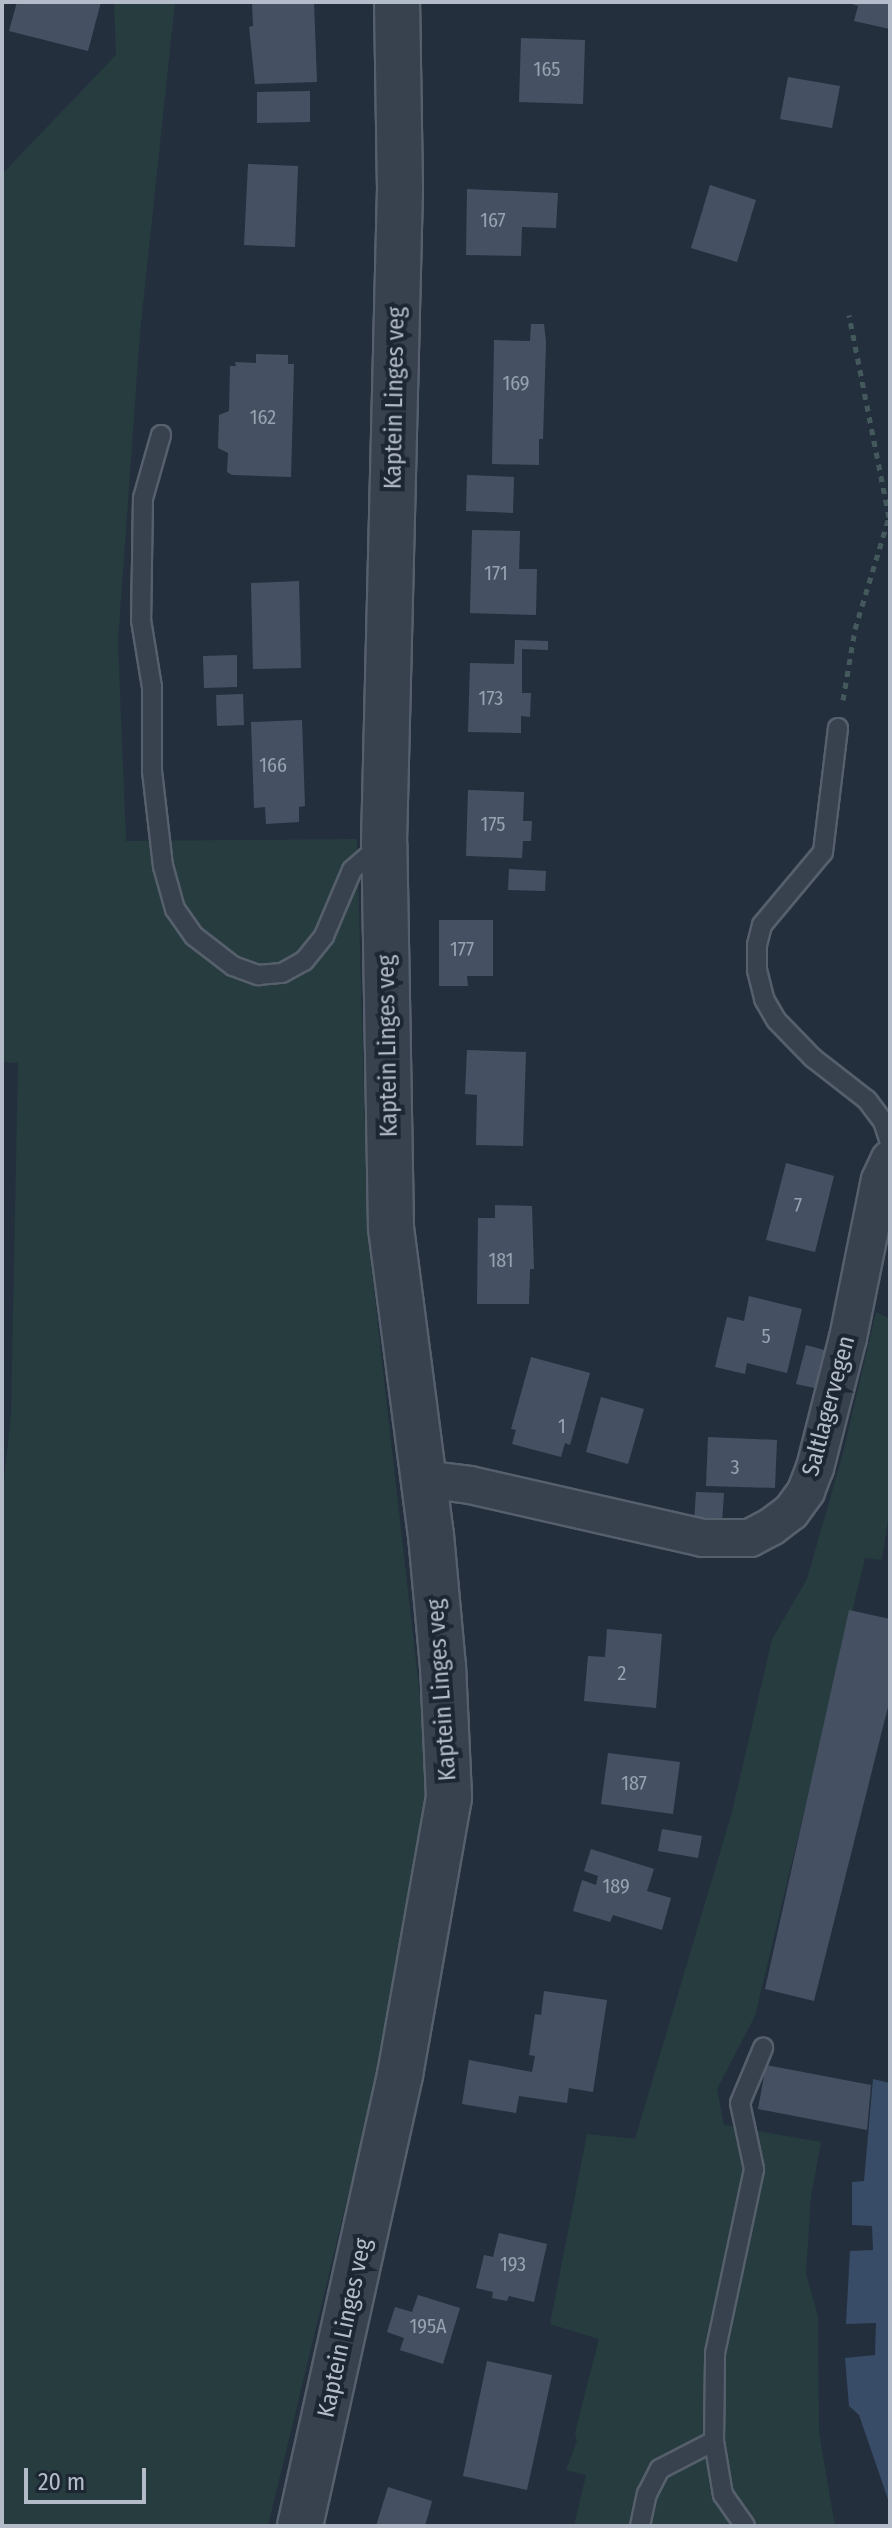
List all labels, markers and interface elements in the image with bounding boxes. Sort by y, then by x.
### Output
house number: 165 [534,57,560,81]
house number: 167 [480,208,506,232]
street label: Kaptein Linges veg [379,307,411,489]
house number: 169 [502,371,530,395]
house number: 162 [250,405,276,429]
house number: 171 [484,561,508,585]
house number: 173 [479,686,503,710]
house number: 166 [259,753,287,777]
house number: 175 [481,812,505,836]
house number: 177 [450,937,474,961]
street label: Kaptein Linges veg [372,955,404,1137]
house number: 7 [794,1193,802,1217]
house number: 181 [488,1248,514,1272]
house number: 5 [761,1324,771,1348]
street label: Saltlagervegen [796,1333,862,1479]
house number: 1 [558,1414,566,1438]
house number: 3 [730,1455,740,1479]
street label: Kaptein Linges veg [421,1598,463,1782]
house number: 2 [618,1661,626,1685]
house number: 187 [621,1771,647,1795]
house number: 189 [602,1874,630,1898]
street label: Kaptein Linges veg [312,2236,378,2420]
house number: 193 [500,2252,526,2276]
house number: 195A [409,2314,447,2338]
scale bar [28,2452,150,2502]
text: 20 m [38,2468,85,2496]

